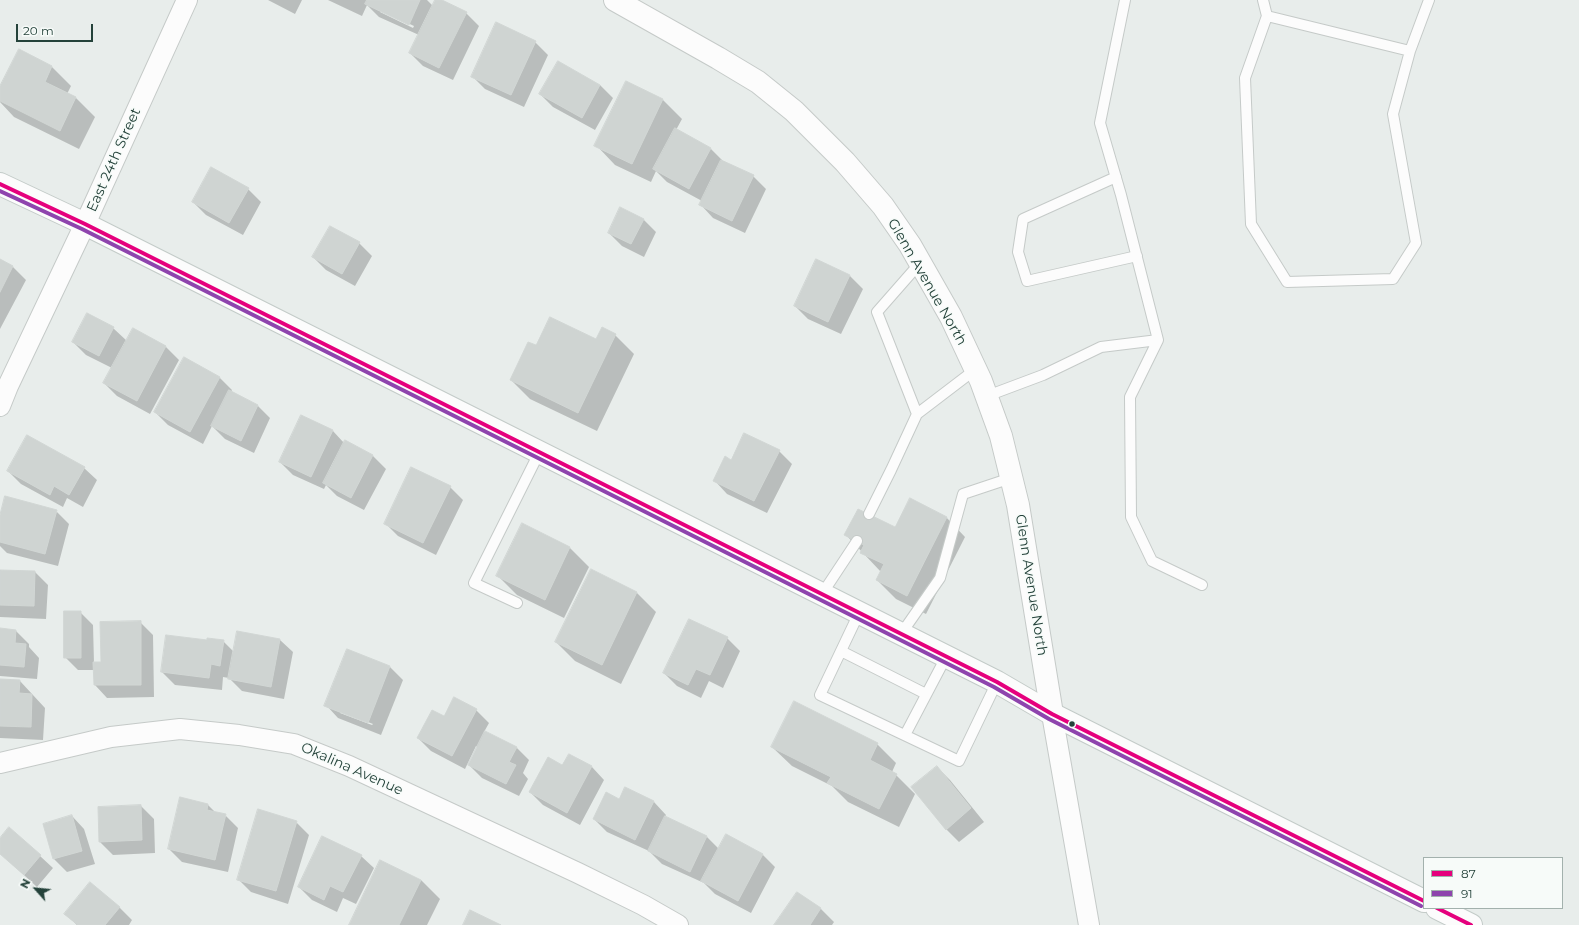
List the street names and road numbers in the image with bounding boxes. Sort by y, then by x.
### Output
street label: East 24th Street [84,106,144,214]
street label: Glenn Avenue North [884,216,970,348]
street label: Glenn Avenue North [1011,513,1051,657]
street label: Okalina Avenue [298,739,406,799]

